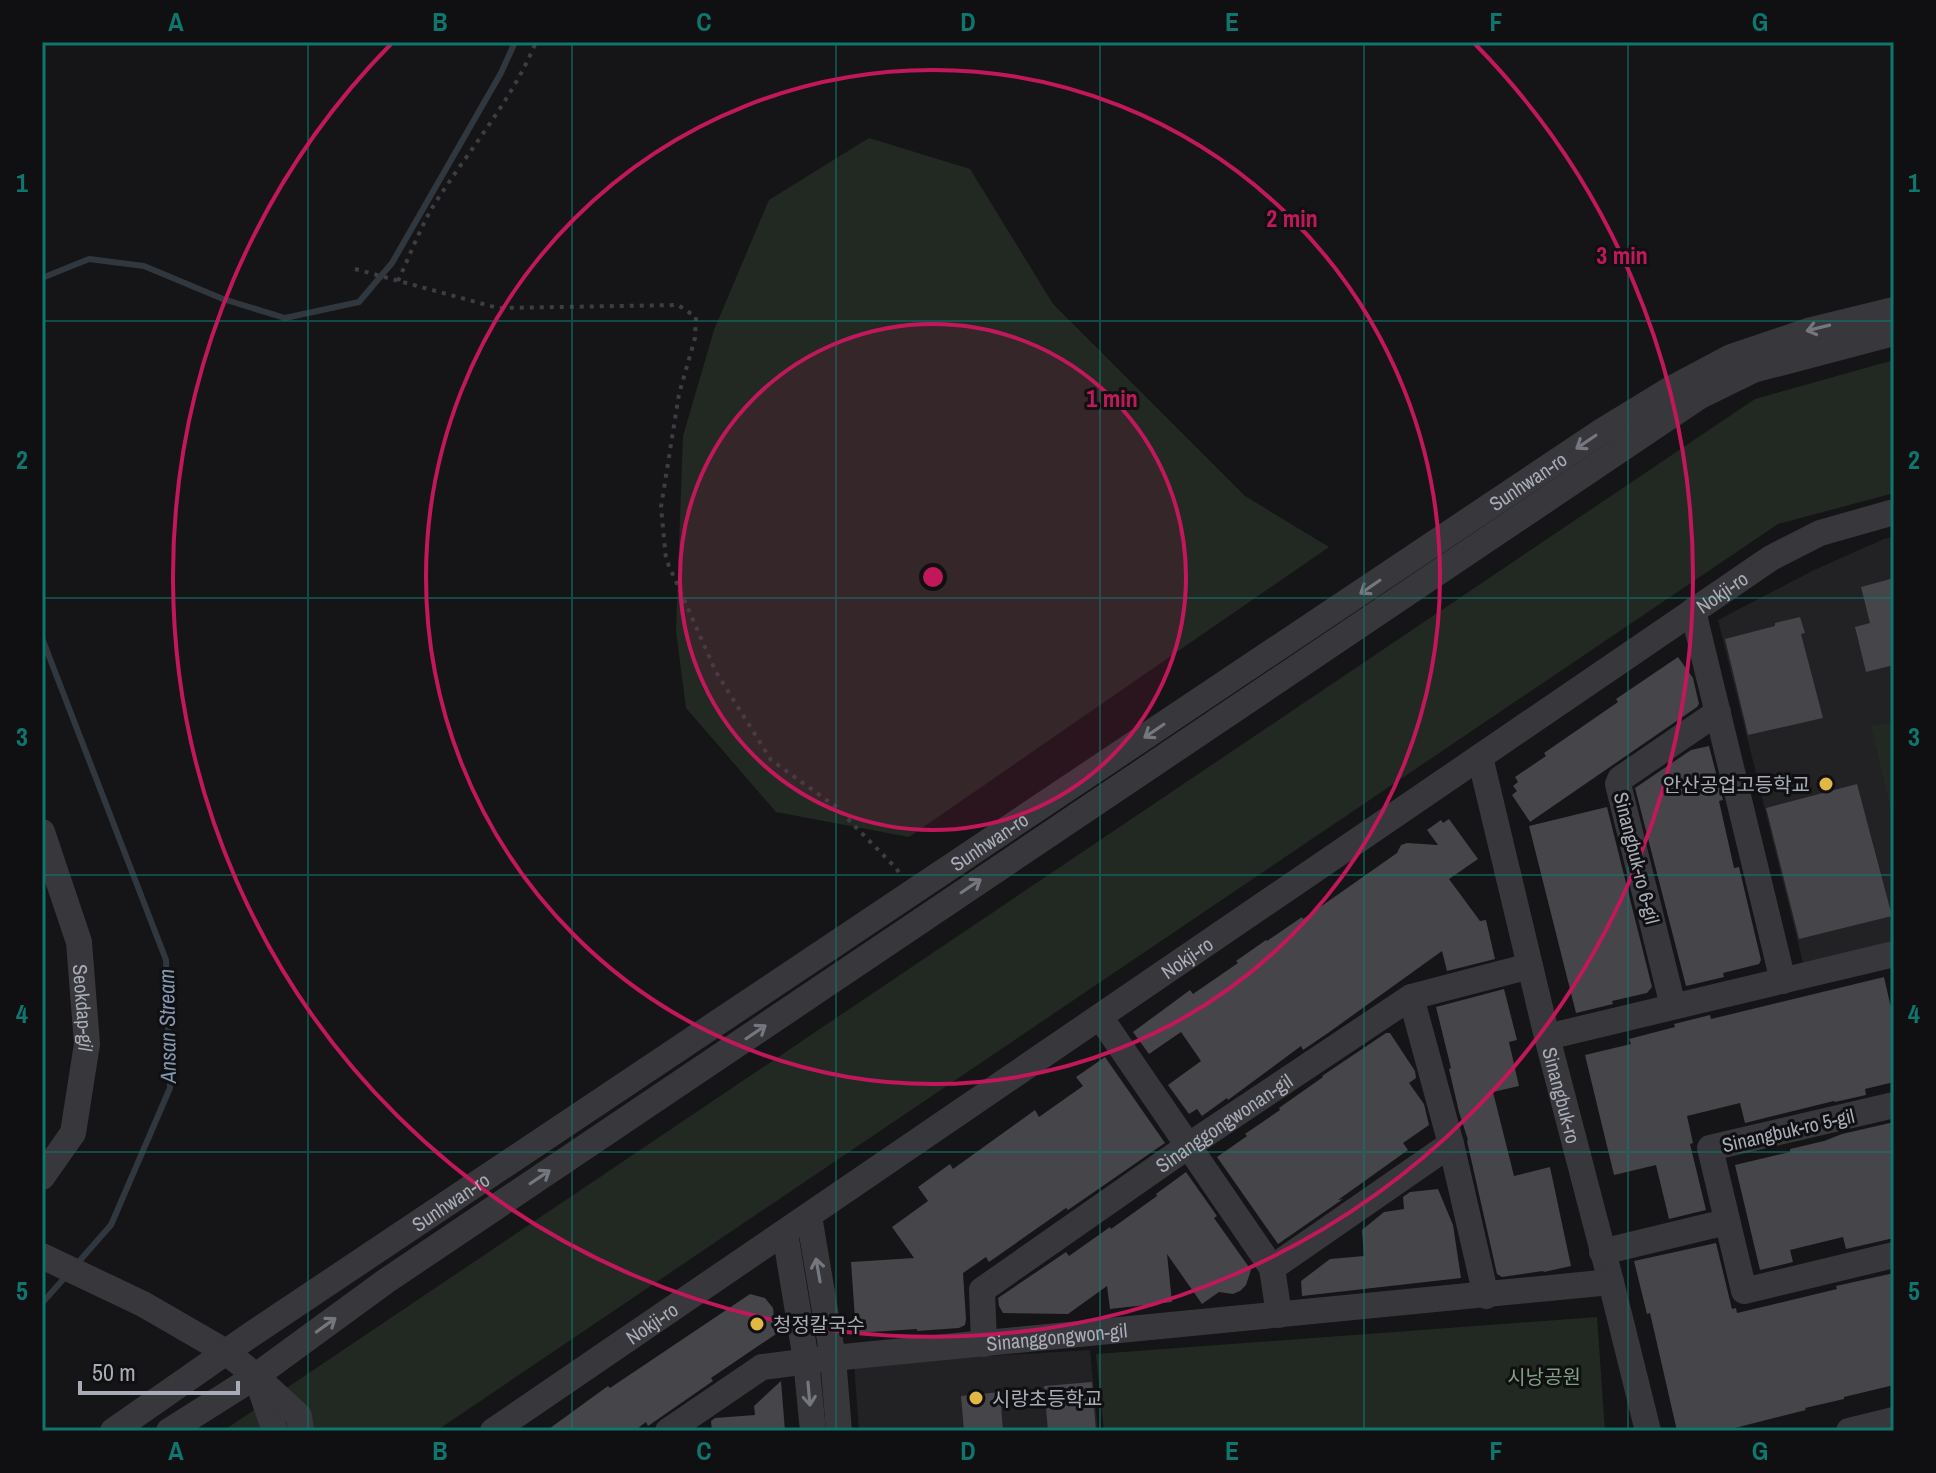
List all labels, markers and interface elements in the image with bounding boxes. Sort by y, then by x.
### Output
text: A [168,4,184,39]
text: B [432,4,448,39]
text: C [696,4,712,39]
text: D [960,4,976,39]
text: E [1225,4,1239,39]
text: F [1489,4,1503,39]
text: G [1752,4,1768,39]
text: 1 [16,165,28,200]
text: 1 [1908,165,1920,200]
text: 2 min [1266,202,1318,234]
text: 3 min [1596,239,1648,271]
one-way arrow [1806,322,1832,337]
text: 1 min [1086,382,1138,414]
one-way arrow [1576,434,1598,450]
text: 2 [16,442,28,477]
text: 2 [1908,442,1920,477]
street label: Sunhwan-ro [1483,445,1572,517]
centre of rings [919,563,947,591]
street label: Nokji-ro [1690,564,1753,619]
one-way arrow [1359,579,1382,595]
text: 3 [16,719,28,754]
text: 3 [1908,719,1920,754]
one-way arrow [1143,723,1166,739]
place label: 안산공업고등학교 [1663,771,1810,798]
marker: 안산공업고등학교 [1817,775,1835,793]
street label: Sinangbuk-ro 6-gil [1608,789,1666,927]
street label: Sunhwan-ro [945,805,1033,877]
one-way arrow [960,878,982,895]
street label: Nokji-ro [1155,930,1218,985]
street label: Seokdap-gil [67,963,100,1053]
water label: Ansan Stream [151,969,183,1084]
text: 4 [16,996,28,1031]
text: 4 [1908,996,1920,1031]
one-way arrow [744,1024,766,1040]
street label: Sinangbuk-ro [1537,1044,1588,1146]
street label: Sinanggongwonan-gil [1150,1067,1297,1178]
street label: Sinangbuk-ro 5-gil [1719,1102,1857,1158]
street label: Sunhwan-ro [406,1166,495,1237]
one-way arrow [528,1169,551,1185]
one-way arrow [810,1258,825,1284]
text: 5 [16,1273,28,1308]
text: 5 [1908,1273,1920,1308]
street label: Nokji-ro [620,1295,683,1350]
place label: 청정칼국수 [773,1311,865,1338]
marker: 청정칼국수 [748,1315,766,1333]
street label: Sinanggongwon-gil [985,1316,1128,1356]
one-way arrow [315,1317,336,1334]
scale bar [80,1345,238,1395]
text: 50 m [92,1356,136,1388]
park label: 시낭공원 [1507,1363,1581,1390]
one-way arrow [802,1380,817,1406]
place label: 시랑초등학교 [992,1385,1102,1412]
marker: 시랑초등학교 [967,1389,985,1407]
text: A [168,1433,184,1468]
text: B [432,1433,448,1468]
text: C [696,1433,712,1468]
text: D [960,1433,976,1468]
text: E [1225,1433,1239,1468]
text: F [1489,1433,1503,1468]
text: G [1752,1433,1768,1468]

